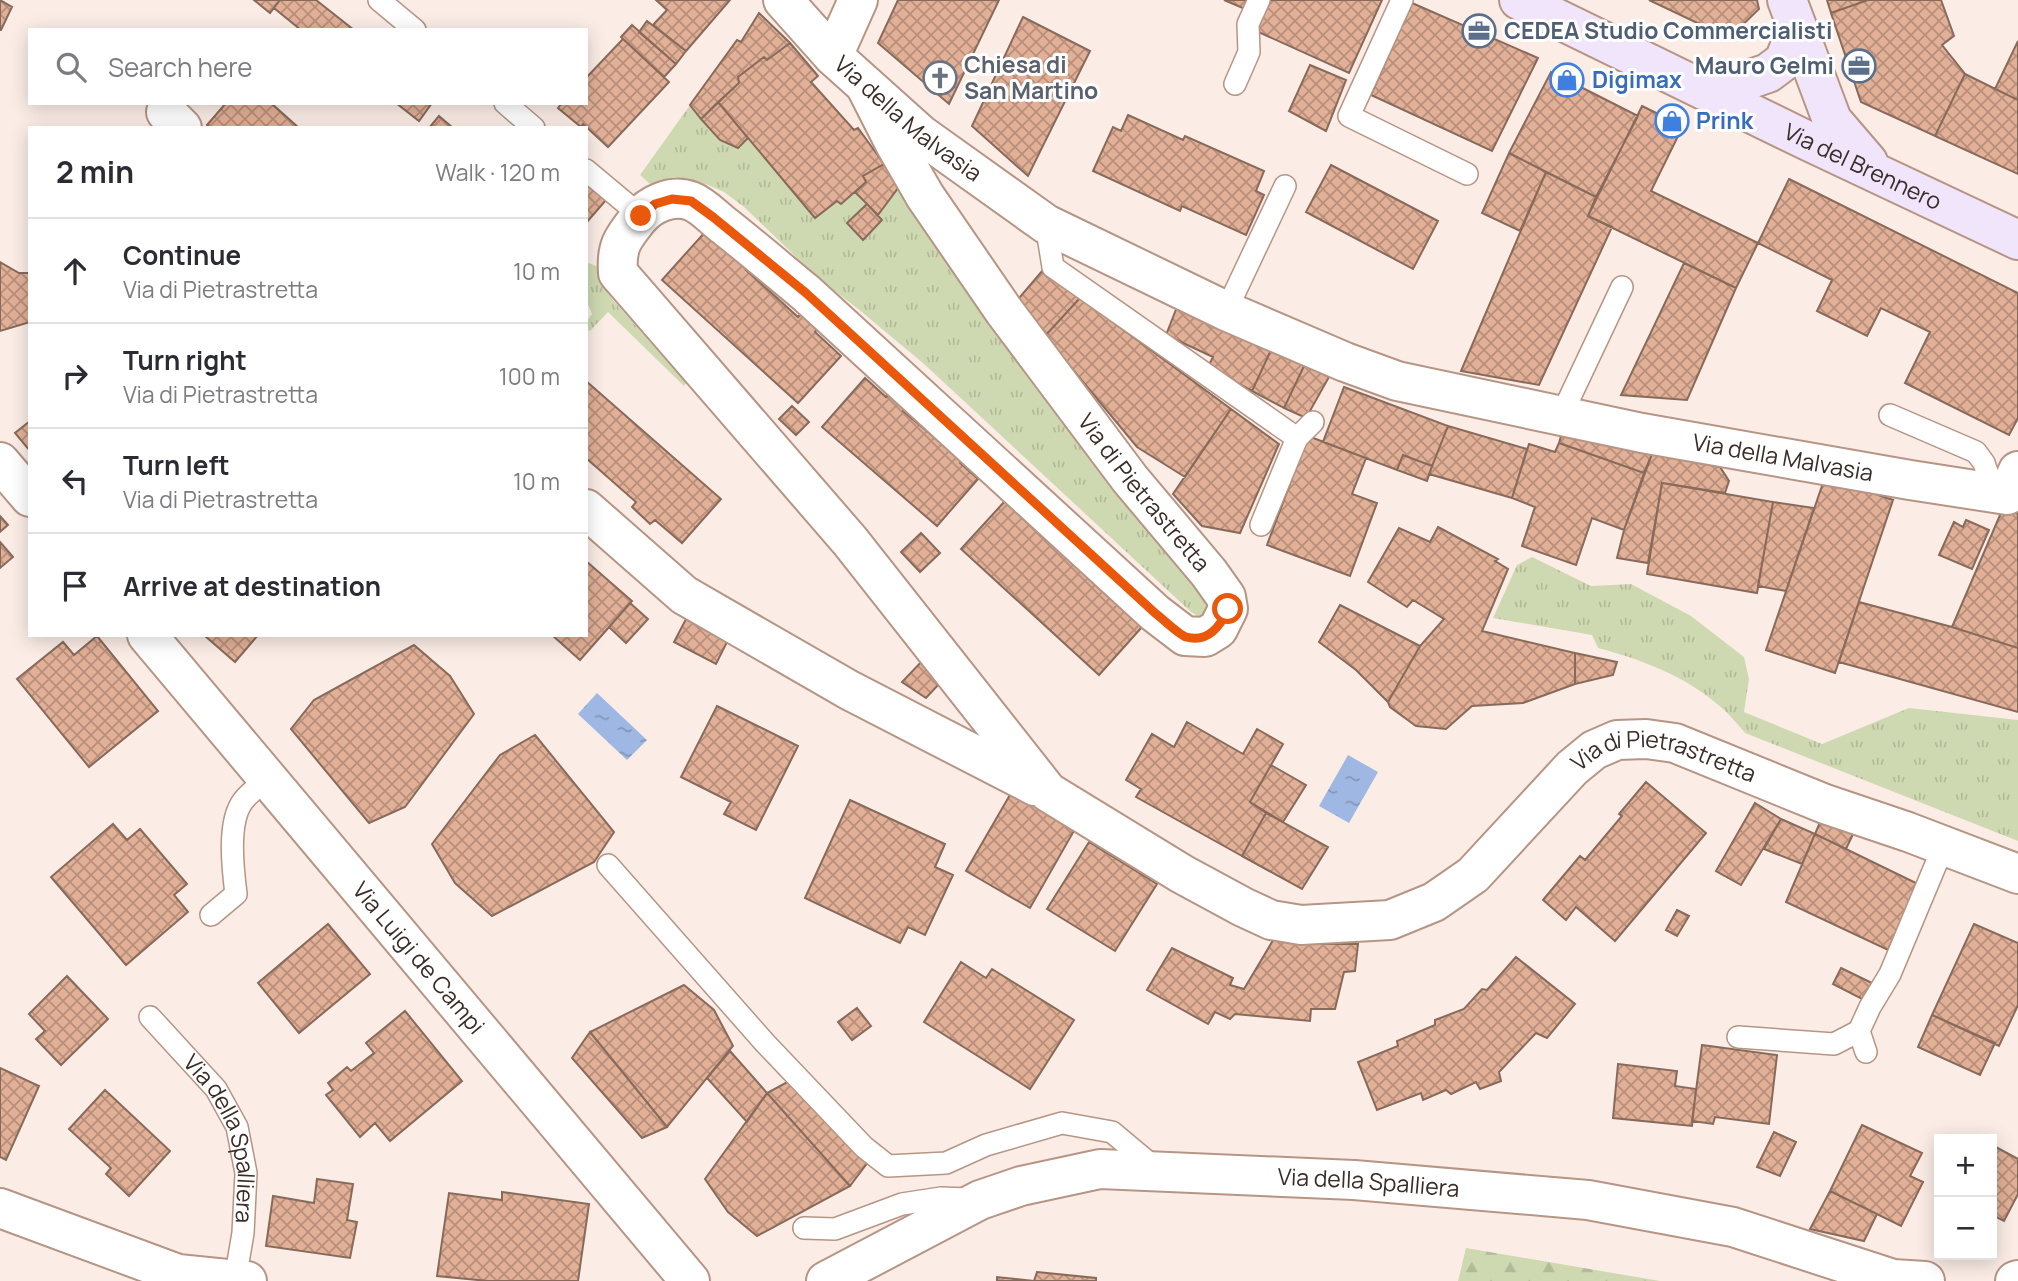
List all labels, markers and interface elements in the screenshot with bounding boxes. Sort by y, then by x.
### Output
office icon: CEDEA Studio Commercialisti [1460,12,1498,50]
place label: CEDEA Studio Commercialisti [1504,14,1832,46]
search box [28,28,588,105]
office icon: Mauro Gelmi [1840,47,1878,85]
icon: search [52,48,90,86]
street label: Via della Malvasia [828,48,989,188]
place label: Chiesa di San Martino [964,48,1098,106]
text: Search here [108,49,253,85]
place label: Mauro Gelmi [1695,49,1834,81]
church icon: Chiesa di San Martino [921,59,959,97]
shop icon: Digimax [1548,61,1586,99]
place label: Digimax [1592,63,1682,95]
shop icon: Prink [1653,102,1691,140]
place label: Prink [1696,104,1754,136]
street label: Via del Brennero [1779,115,1947,217]
text: 2 min [56,151,134,192]
text: Walk · 120 m [435,156,560,188]
route end [625,200,656,231]
text: Continue [123,237,241,273]
icon: ahead [56,252,94,290]
text: 10 m [513,255,560,287]
text: Via di Pietrastretta [123,273,318,305]
text: Turn right [123,342,247,378]
icon: right [56,357,94,395]
text: 100 m [499,360,560,392]
text: Via di Pietrastretta [123,378,318,410]
street label: Via di Pietrastretta [1071,406,1218,578]
street label: Via della Malvasia [1690,425,1876,488]
text: Turn left [123,447,230,483]
icon: left [56,462,94,500]
text: 10 m [513,465,560,497]
text: Via di Pietrastretta [123,483,318,515]
icon: arrive [56,567,94,605]
text: Arrive at destination [123,568,381,604]
route start [1212,593,1243,624]
text: Via di Pietrastretta [1564,722,1761,789]
street label: Via di Pietrastretta [1568,762,1764,792]
street label: Via Luigi de Campi [346,874,493,1040]
street label: Via della Spalliera [177,1047,263,1224]
map controls [1934,1134,1997,1260]
button: + [1934,1134,1997,1197]
street label: Via della Spalliera [1277,1160,1461,1204]
button: − [1934,1197,1997,1260]

